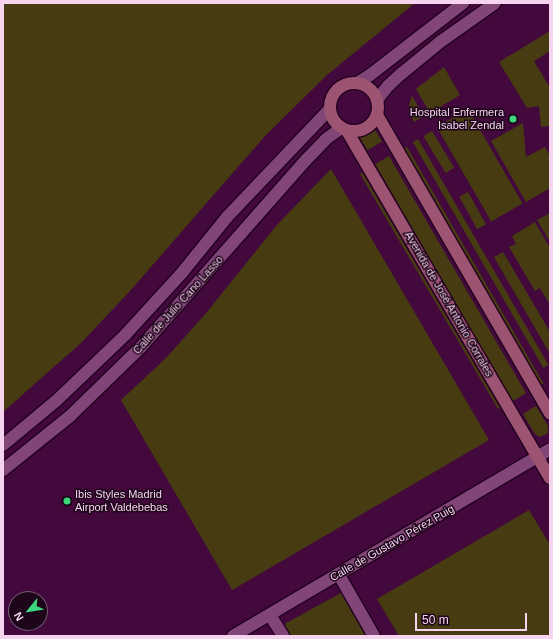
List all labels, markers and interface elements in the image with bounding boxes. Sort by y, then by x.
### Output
place label: Hospital Enfermera Isabel Zendal [410,106,504,132]
marker: Hospital Enfermera Isabel Zendal [507,113,519,125]
street label: Avenida de José Antonio Corrales [402,229,496,379]
street label: Calle de Julio Cano Lasso [130,253,226,357]
place label: Ibis Styles Madrid Airport Valdebebas [75,488,168,514]
marker: Ibis Styles Madrid Airport Valdebebas [62,496,72,506]
street label: Calle de Gustavo Pérez Puig [328,502,456,584]
north arrow [8,591,48,631]
scale bar [417,605,529,631]
text: N [11,610,26,623]
text: 50 m [422,613,449,627]

